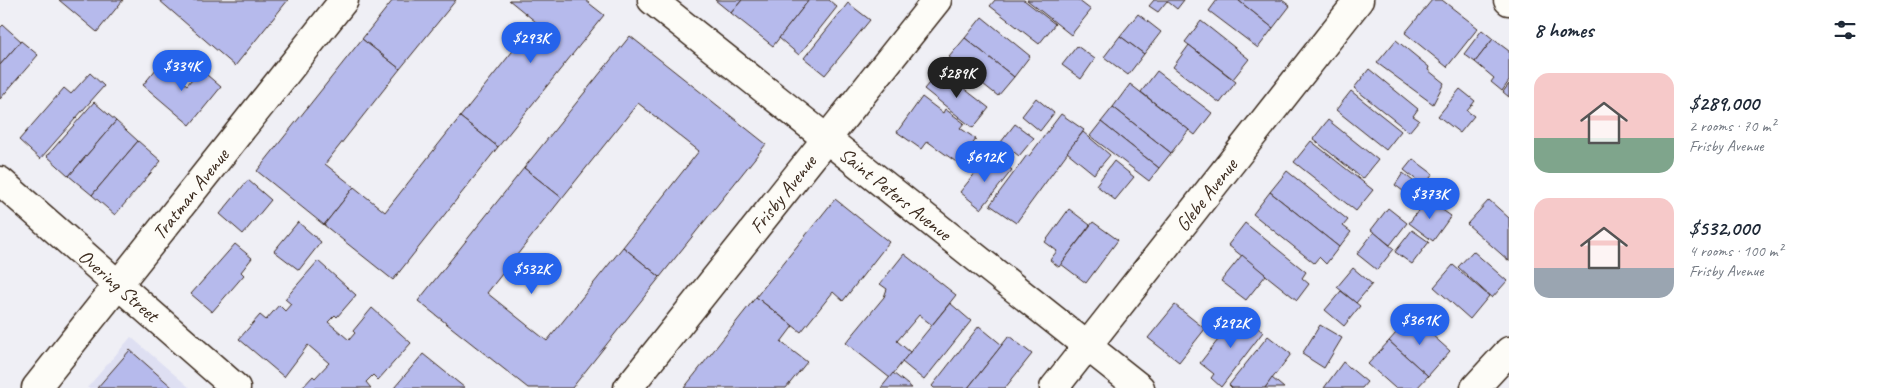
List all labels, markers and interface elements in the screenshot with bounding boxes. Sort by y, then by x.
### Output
icon: filters [1831,16,1859,44]
text: 8 homes [1534,17,1593,43]
pin: $293K [496,22,566,64]
text: $293K [513,28,549,48]
pin: $334K [147,49,217,92]
text: $334K [164,56,200,76]
pin: $289K [922,56,992,99]
text: $289K [939,63,975,83]
text: $289,000 [1689,90,1759,116]
icon: home [1574,93,1634,153]
text: 2 rooms · 70 m² [1689,116,1775,136]
text: Frisby Avenue [1689,136,1764,156]
pin: $612K [950,140,1020,183]
street label: Saint Peters Avenue [834,141,958,247]
street label: Tratman Avenue [146,142,235,244]
text: $612K [966,147,1004,167]
street label: Frisby Avenue [744,149,822,238]
street label: Glebe Avenue [1170,152,1243,236]
pin: $373K [1395,178,1465,220]
text: $373K [1412,184,1448,204]
text: $532,000 [1689,215,1759,241]
icon: home [1574,218,1634,278]
text: 4 rooms · 100 m² [1689,241,1783,261]
street label: Overing Street [73,243,166,329]
pin: $532K [497,252,567,295]
text: $532K [514,259,550,279]
text: Frisby Avenue [1689,261,1764,281]
pin: $361K [1385,304,1455,346]
pin: $292K [1196,306,1266,349]
text: $361K [1401,310,1439,330]
text: $292K [1213,313,1249,333]

